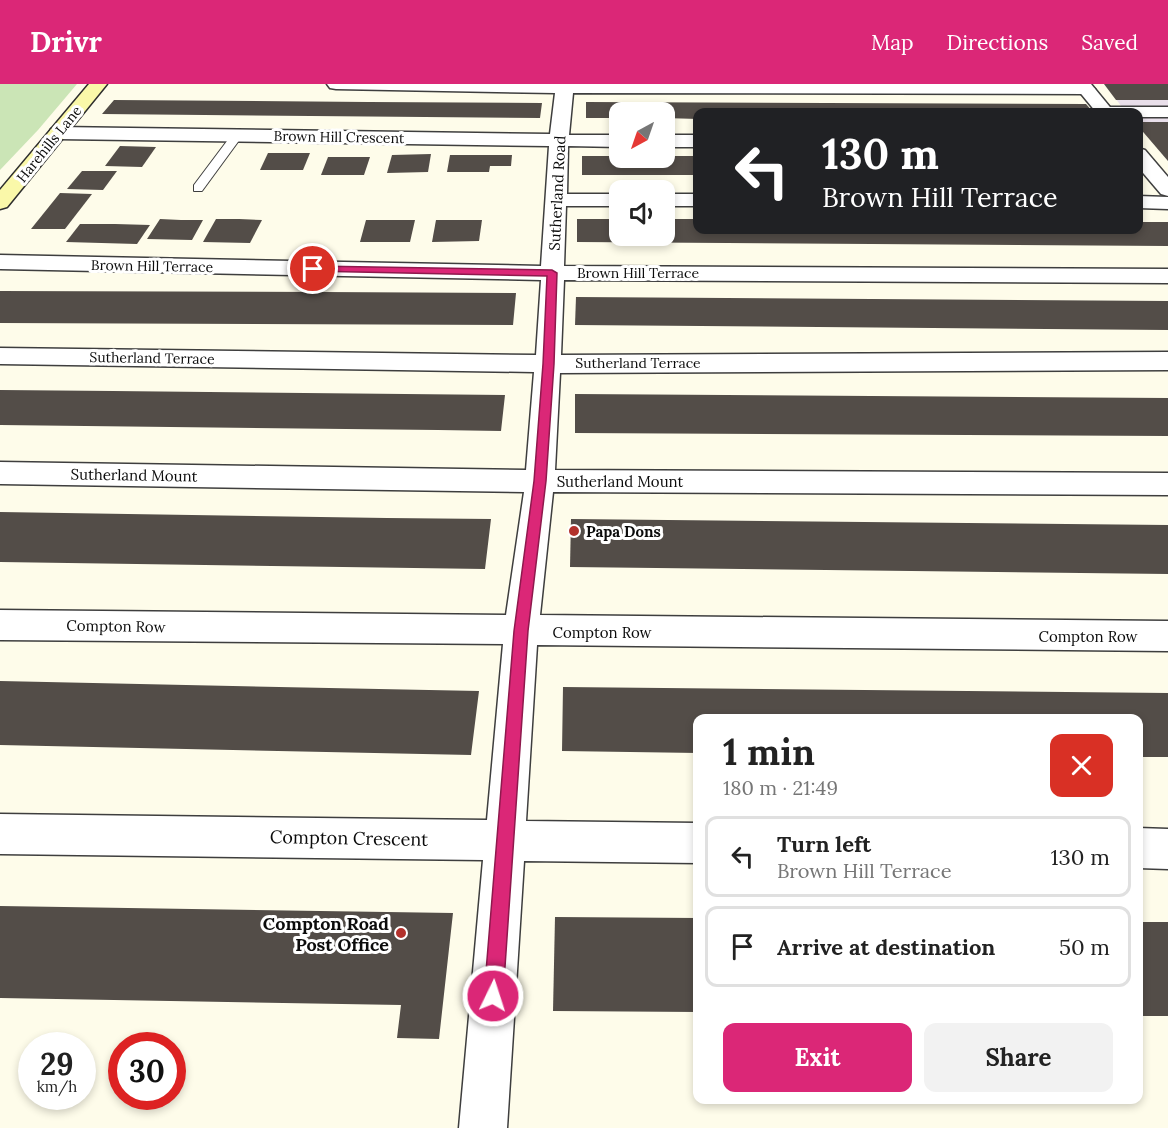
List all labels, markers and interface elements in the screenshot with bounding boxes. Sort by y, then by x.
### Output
text: Drivr [30,24,102,60]
text: Map [871,29,914,56]
text: Directions [947,29,1048,56]
text: Saved [1081,29,1138,56]
street label: Harehills Lane [13,102,86,186]
north arrow [609,102,675,168]
map controls [609,102,675,246]
street label: Brown Hill Crescent [274,127,405,147]
text: 130 m [822,127,939,181]
icon: left [723,132,801,210]
street label: Sutherland Road [544,135,570,251]
button: sound [609,180,675,246]
text: Brown Hill Terrace [822,180,1058,214]
pin [287,243,338,294]
icon: arrive [296,252,329,285]
street label: Brown Hill Terrace [91,256,214,276]
street label: Brown Hill Terrace [577,264,699,282]
street label: Sutherland Terrace [89,348,215,368]
street label: Sutherland Terrace [575,354,701,372]
street label: Sutherland Mount [70,464,198,486]
street label: Sutherland Mount [557,472,684,491]
place label: Papa Dons [586,522,661,541]
marker: Papa Dons [567,524,581,538]
street label: Compton Row [66,616,166,636]
street label: Compton Row [552,623,652,642]
street label: Compton Row [1038,627,1138,646]
text: 1 min [723,729,815,775]
button: close [1050,734,1113,797]
text: 180 m · 21:49 [723,775,838,800]
street label: Compton Crescent [270,825,428,851]
text: Turn left [777,830,871,858]
icon: left [726,840,759,873]
text: 130 m [1051,843,1110,871]
text: Brown Hill Terrace [777,858,951,883]
place label: Compton Road Post Office [263,912,389,956]
marker: Compton Road Post Office [394,926,408,940]
icon: arrive [726,930,759,963]
text: Arrive at destination [777,933,995,961]
text: 50 m [1059,933,1110,961]
position arrow [461,964,525,1028]
button: Exit [723,1023,912,1092]
button: Share [924,1023,1113,1092]
speed limit sign: 30 [108,1032,186,1110]
text: 29 [40,1045,74,1083]
text: km/h [37,1077,77,1096]

